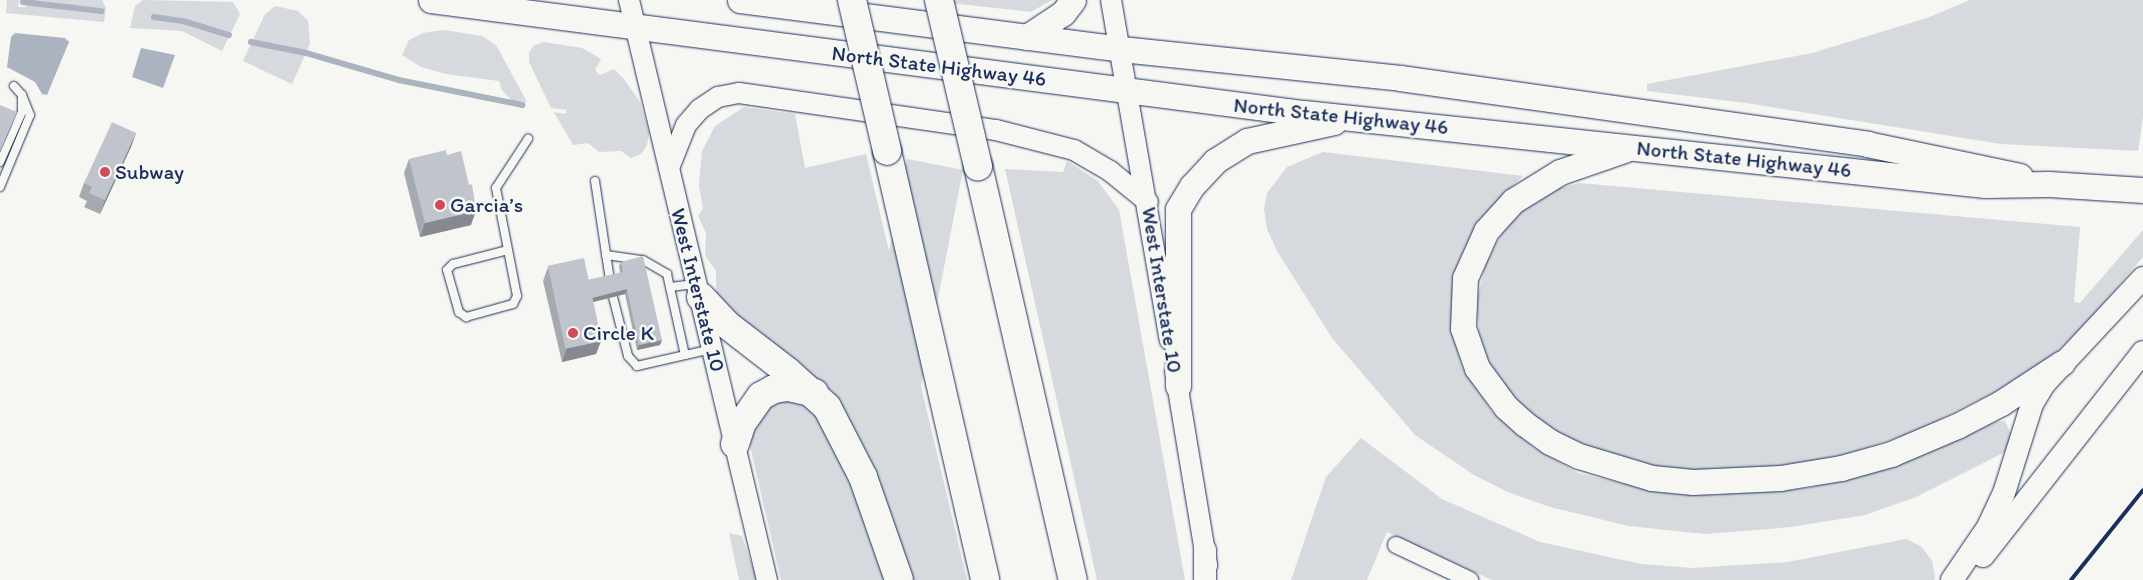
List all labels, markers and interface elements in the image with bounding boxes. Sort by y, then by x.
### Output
street label: North State Highway 46 [831,40,1047,92]
street label: North State Highway 46 [1233,92,1449,140]
street label: North State Highway 46 [1636,135,1852,183]
place label: Subway [115,159,184,185]
marker: Subway [99,166,111,178]
place label: Garcia’s [450,192,523,218]
marker: Garcia’s [434,199,446,211]
street label: West Interstate 10 [665,205,731,375]
street label: West Interstate 10 [1136,205,1188,375]
place label: Circle K [583,320,654,346]
marker: Circle K [567,327,579,339]

